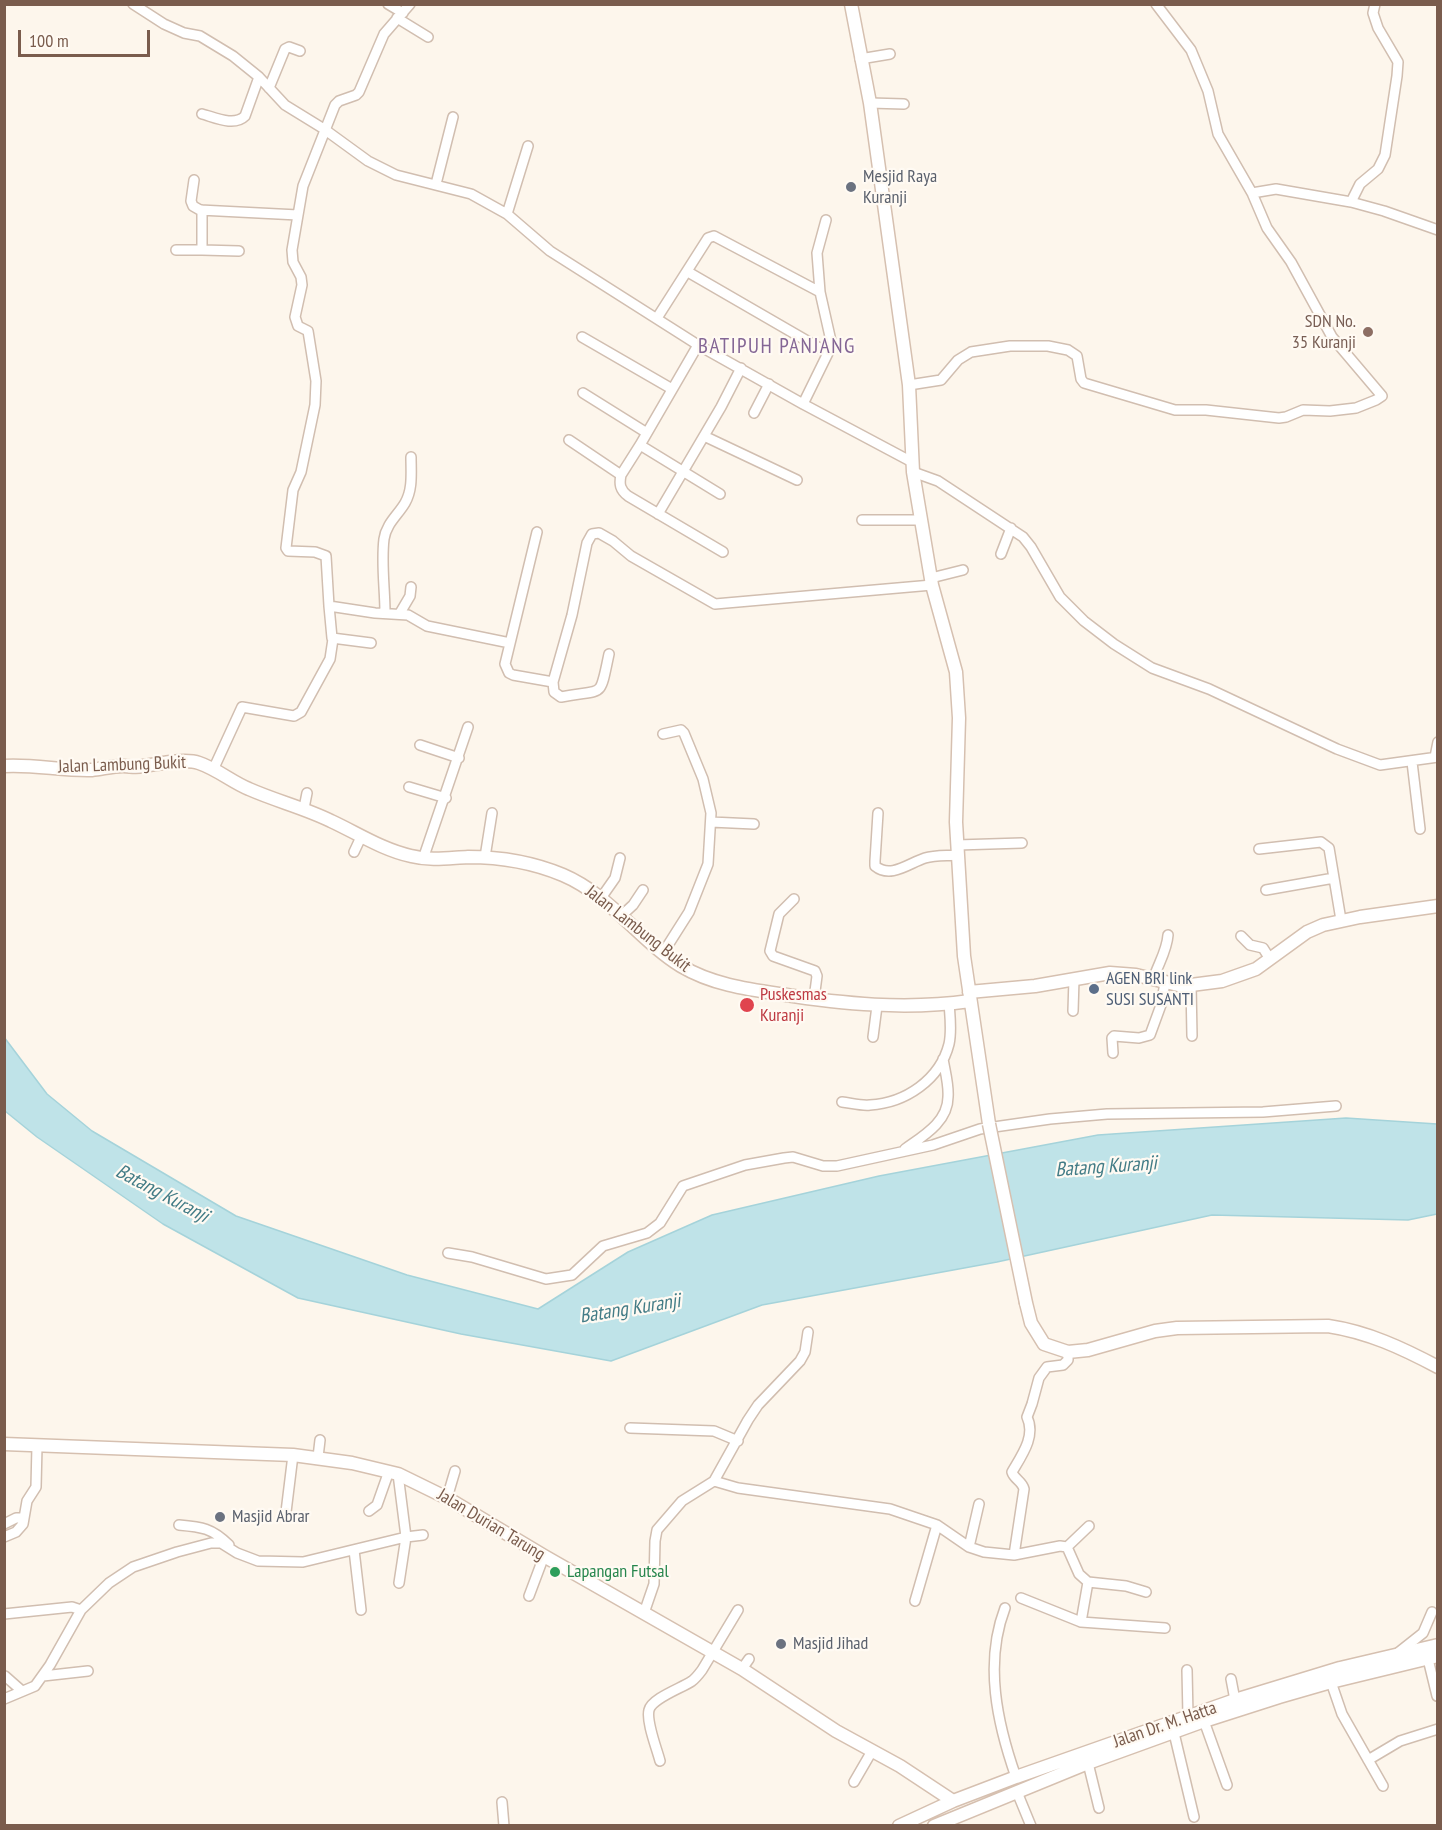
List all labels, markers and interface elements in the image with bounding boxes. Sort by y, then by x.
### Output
scale bar [21,18,153,56]
text: 100 m [29,29,69,52]
place label: Mesjid Raya Kuranji [863,166,937,208]
marker: Mesjid Raya Kuranji [844,180,858,194]
place label: SDN No. 35 Kuranji [1292,311,1356,354]
marker: SDN No. 35 Kuranji [1361,325,1375,339]
district label: BATIPUH PANJANG [698,334,856,360]
street label: Jalan Lambung Bukit [58,752,186,778]
street label: Jalan Lambung Bukit [581,881,695,977]
place label: AGEN BRI link SUSI SUSANTI [1106,968,1194,1010]
marker: AGEN BRI link SUSI SUSANTI [1087,982,1101,996]
place label: Puskesmas Kuranji [760,984,827,1026]
marker: Puskesmas Kuranji [738,996,756,1014]
water label: Batang Kuranji [1054,1151,1158,1183]
water label: Batang Kuranji [112,1160,212,1228]
water label: Batang Kuranji [578,1289,682,1329]
street label: Jalan Durian Tarung [433,1484,549,1566]
place label: Masjid Abrar [232,1506,310,1528]
marker: Masjid Abrar [213,1510,227,1524]
place label: Lapangan Futsal [567,1561,669,1583]
marker: Lapangan Futsal [548,1565,562,1579]
place label: Masjid Jihad [793,1633,868,1655]
marker: Masjid Jihad [774,1637,788,1651]
street label: Jalan Dr. M. Hatta [1111,1697,1219,1753]

